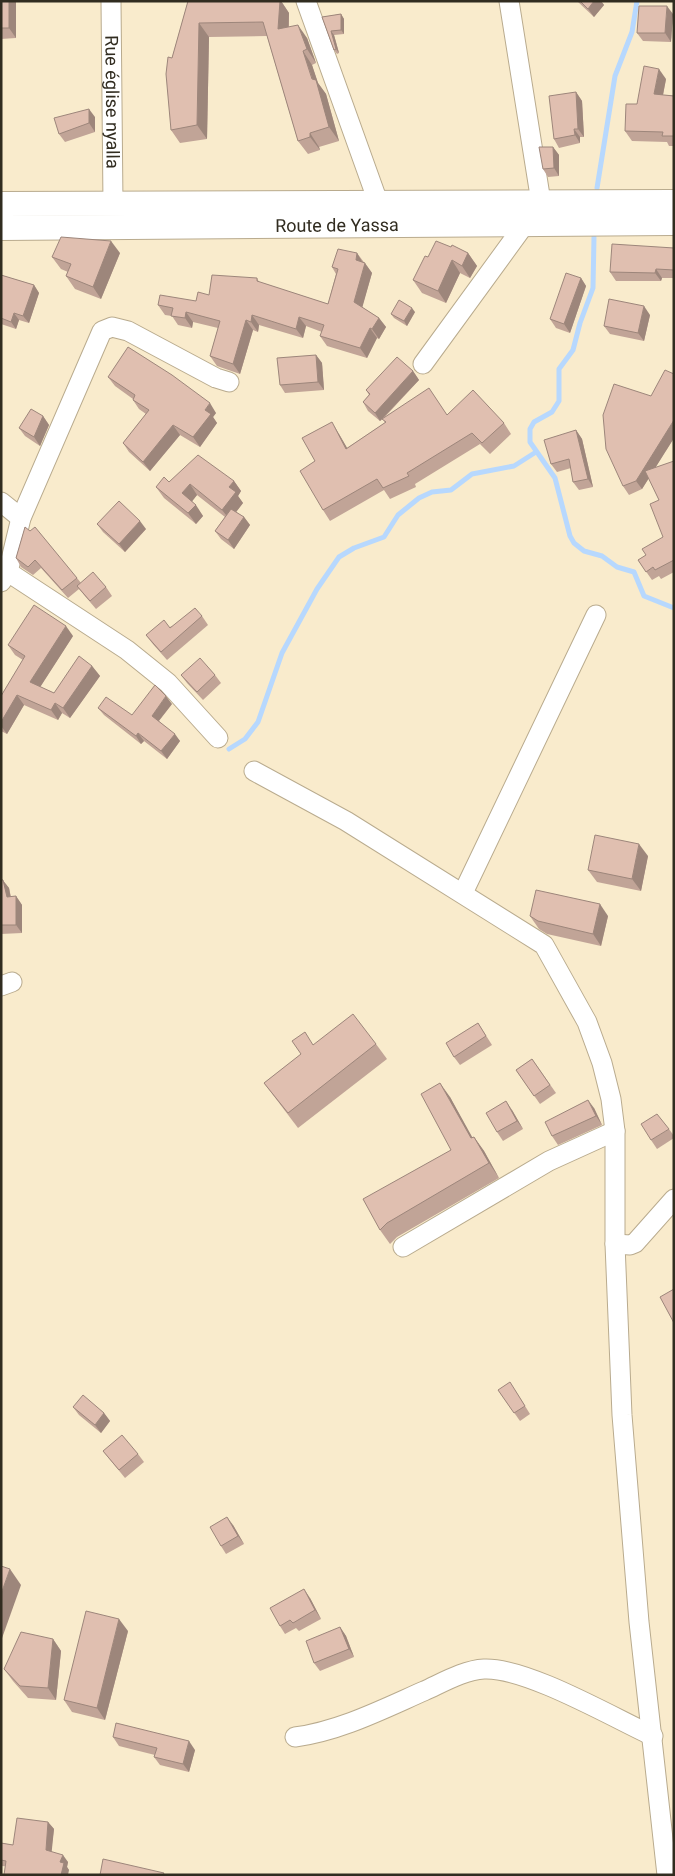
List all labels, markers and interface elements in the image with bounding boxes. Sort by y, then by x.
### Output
street label: Rue église nyalla [101,35,124,169]
street label: Route de Yassa [275,214,399,236]

